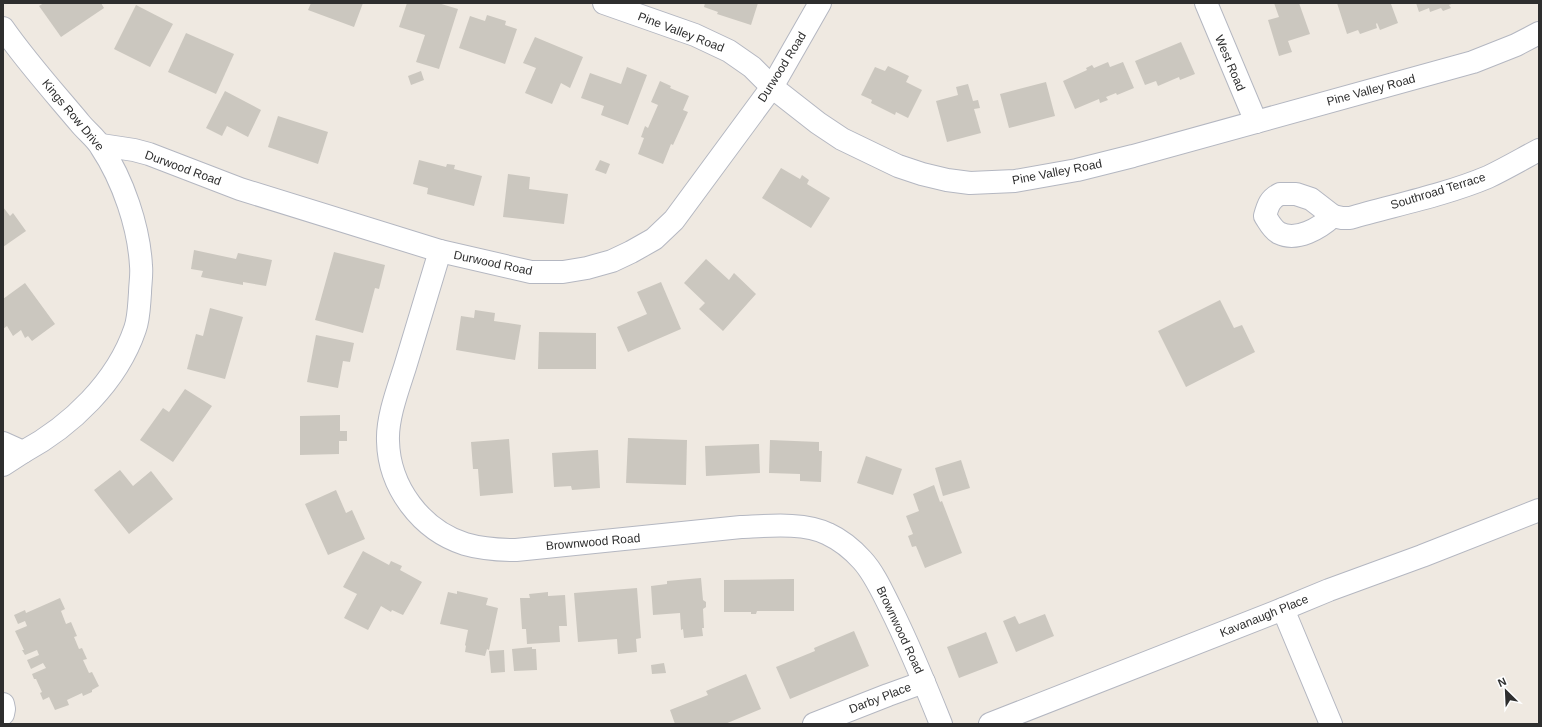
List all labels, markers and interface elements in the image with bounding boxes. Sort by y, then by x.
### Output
street label: Pine Valley Road [636,9,726,55]
street label: Durwood Road [755,29,809,105]
street label: West Road [1212,33,1248,93]
street label: Pine Valley Road [1325,71,1417,109]
street label: Kings Row Drive [39,77,107,154]
street label: Durwood Road [143,148,223,188]
street label: Pine Valley Road [1011,156,1103,188]
street label: Southroad Terrace [1389,170,1487,212]
street label: Durwood Road [452,248,534,278]
street label: Brownwood Road [545,531,641,553]
street label: Brownwood Road [874,584,926,676]
street label: Kavanaugh Place [1218,592,1311,640]
north arrow [1486,671,1526,711]
text: N [1496,675,1508,689]
street label: Darby Place [847,680,913,716]

